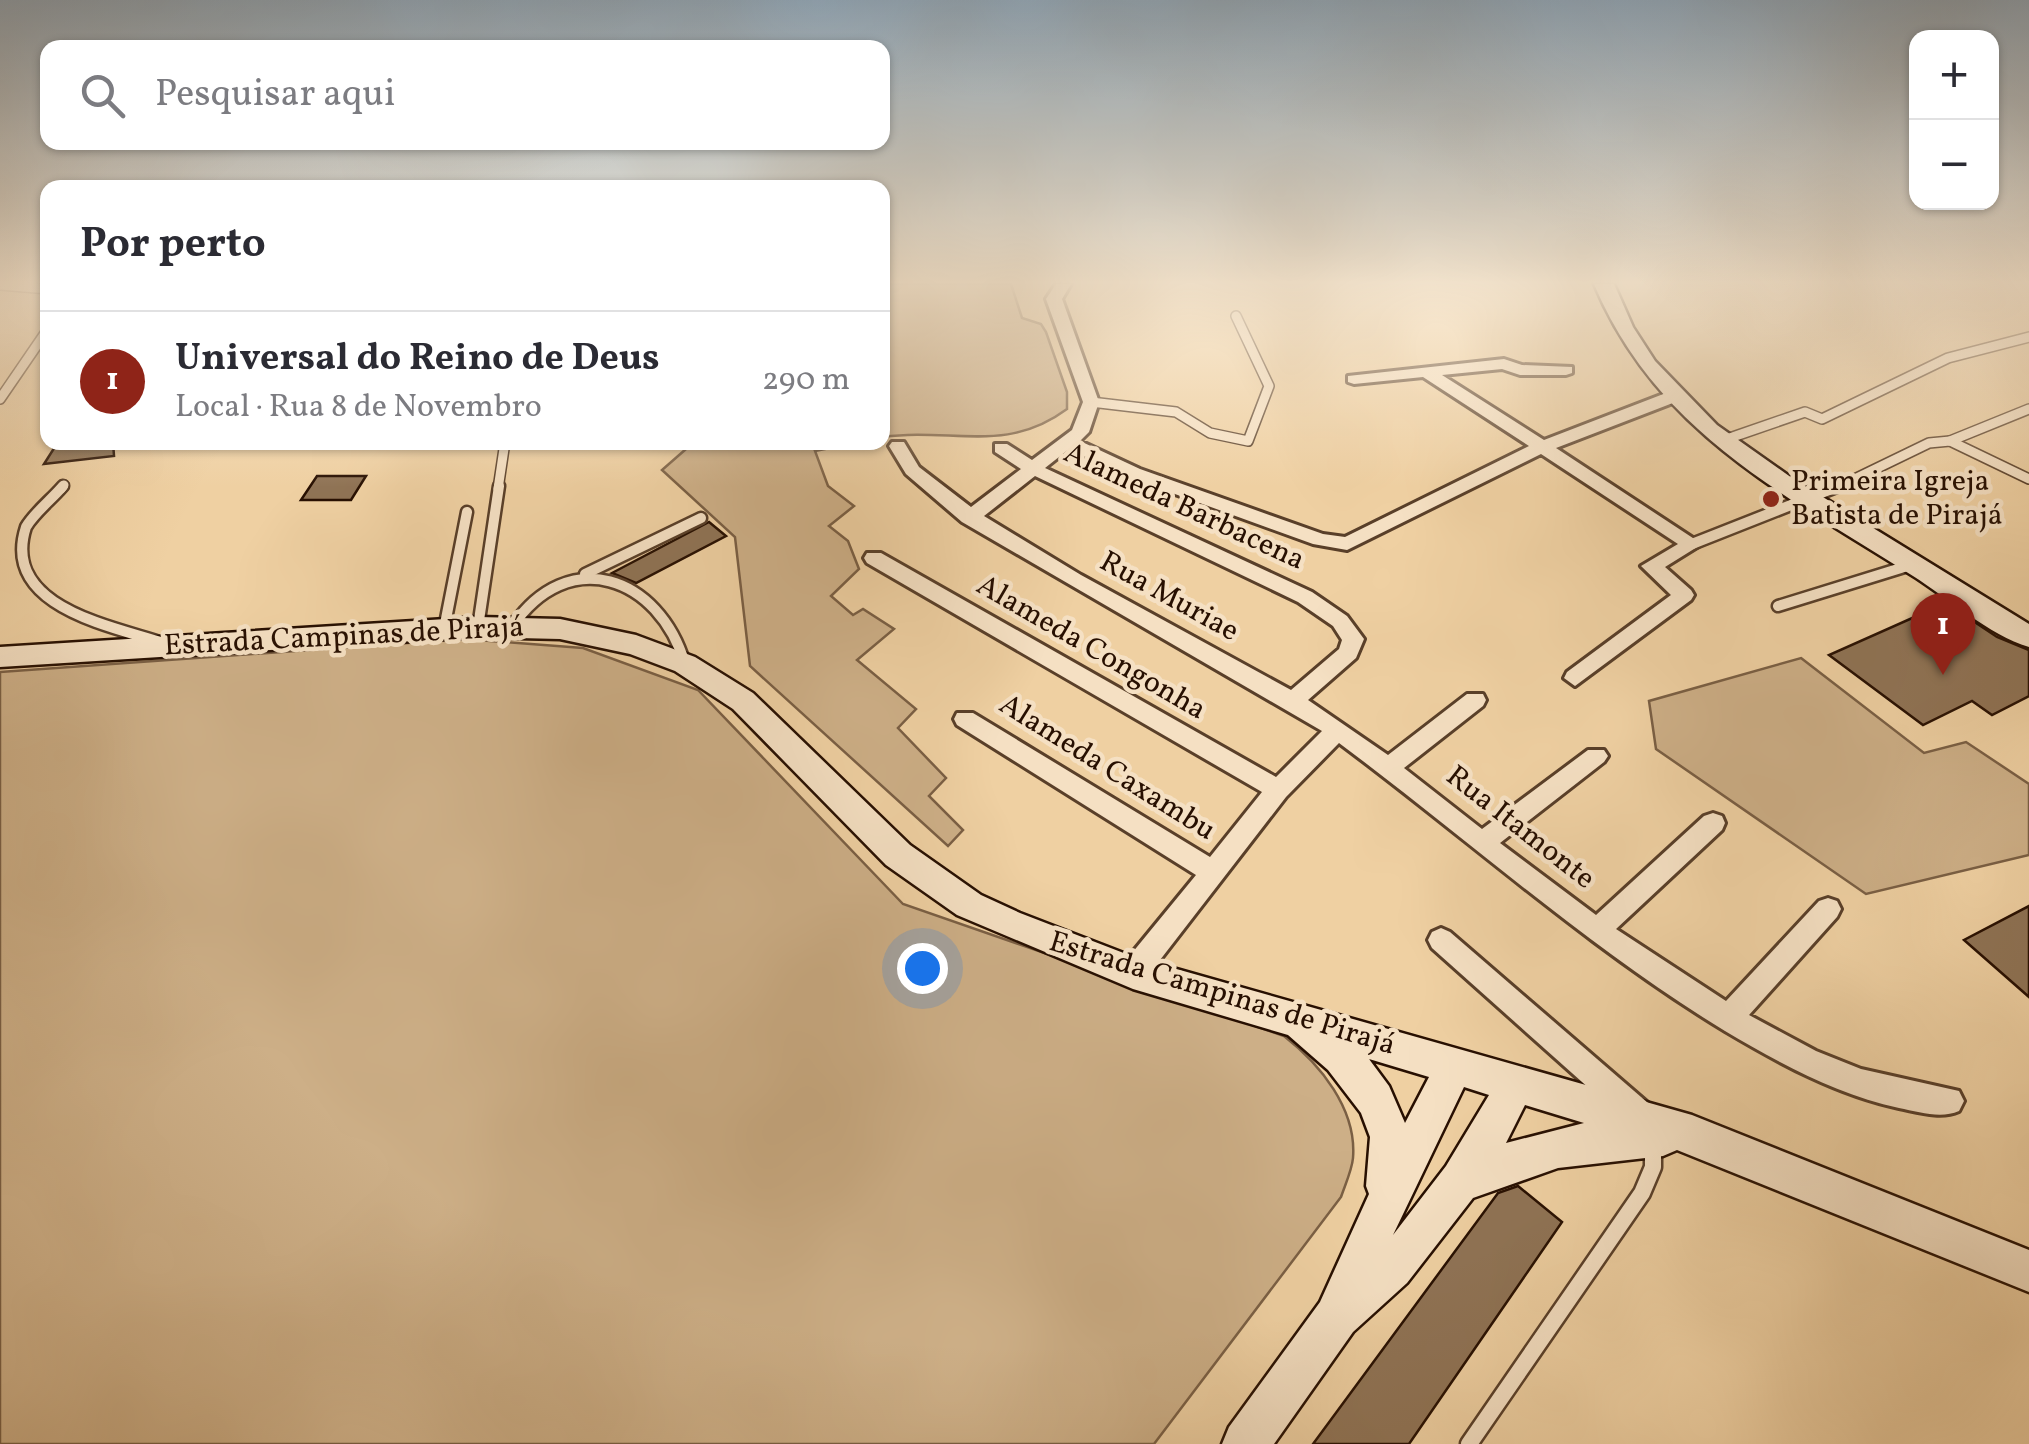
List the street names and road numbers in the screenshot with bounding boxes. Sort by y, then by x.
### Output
street label: Alameda Barbacena [1057,433,1311,581]
street label: Rua Muriae [1092,541,1246,653]
street label: Alameda Congonha [968,565,1214,731]
street label: Estrada Campinas de Pirajá [163,607,525,667]
street label: Alameda Caxambu [991,684,1223,852]
street label: Rua Itamonte [1436,756,1604,900]
street label: Estrada Campinas de Pirajá [1044,921,1400,1067]

